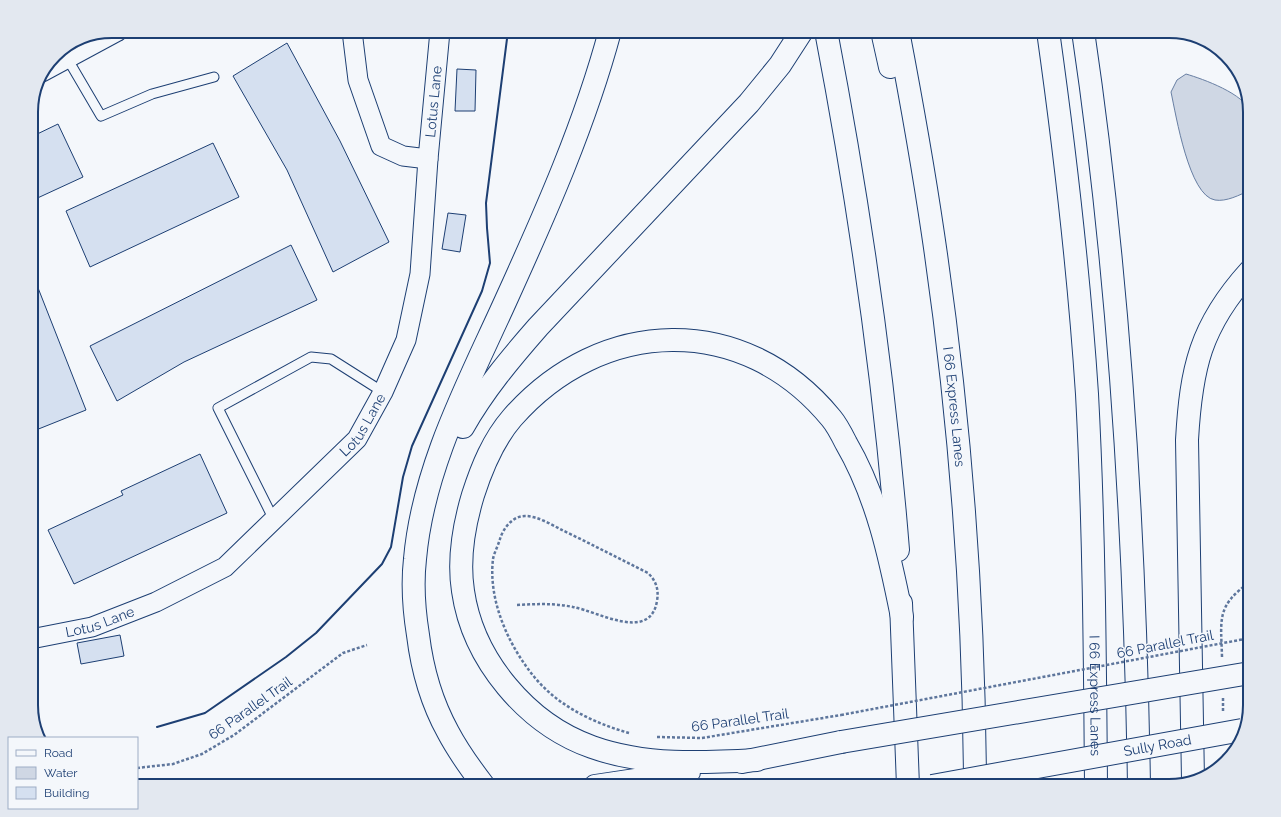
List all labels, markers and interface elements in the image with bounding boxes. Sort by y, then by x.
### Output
street label: Lotus Lane [422,65,445,138]
street label: I 66 Express Lanes [940,346,968,468]
street label: Lotus Lane [336,391,389,459]
street label: Lotus Lane [64,603,137,640]
street label: 66 Parallel Trail [1115,627,1215,661]
street label: I 66 Express Lanes [1087,635,1104,756]
street label: 66 Parallel Trail [205,673,295,743]
street label: 66 Parallel Trail [690,705,790,735]
street label: Sully Road [1122,731,1193,759]
legend [8,737,138,809]
text: Road [44,746,73,760]
text: Water [44,766,78,780]
text: Building [44,786,90,800]

